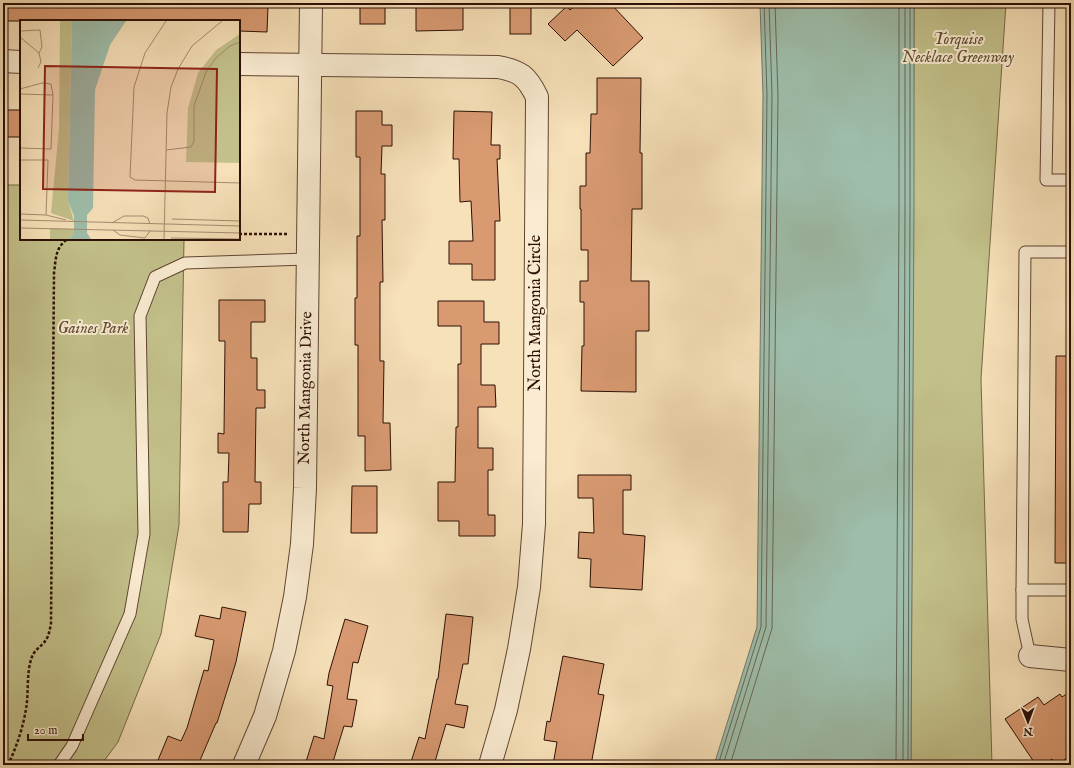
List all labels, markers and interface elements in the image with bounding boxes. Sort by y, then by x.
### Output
inset map [20,20,240,240]
park label: Torquise Necklace Greenway [902,30,1015,68]
street label: North Mangonia Circle [526,235,546,391]
street label: North Mangonia Drive [295,311,317,465]
park label: Gaines Park [57,319,129,339]
north arrow [1008,702,1048,742]
scale bar [28,716,83,742]
text: 20 m [34,723,57,738]
text: N [1023,724,1034,738]

